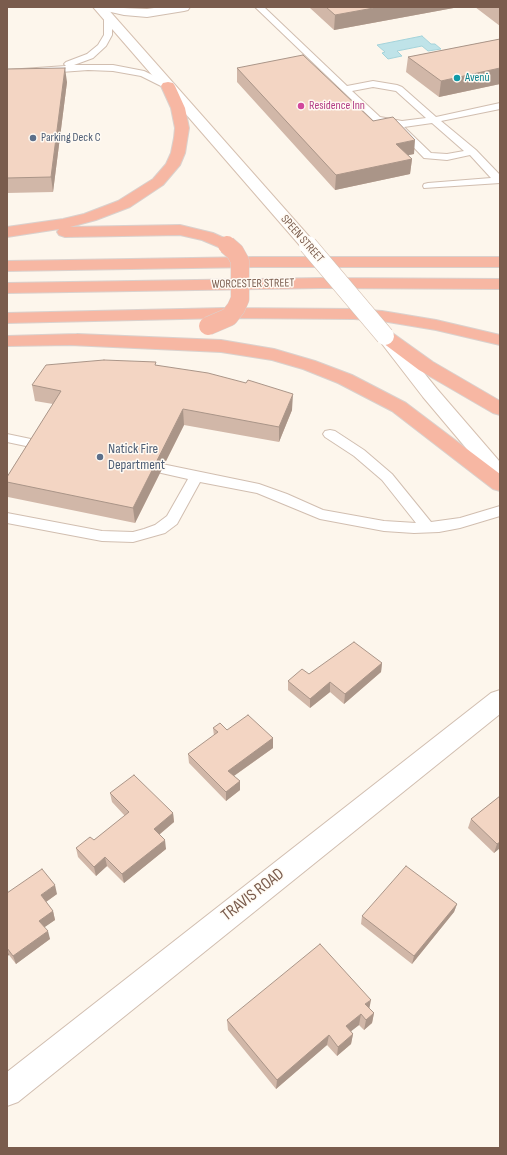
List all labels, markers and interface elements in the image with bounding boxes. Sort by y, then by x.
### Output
place label: Avenū [465,71,490,85]
marker: Avenū [452,73,462,83]
place label: Residence Inn [309,99,365,113]
marker: Residence Inn [296,101,306,111]
place label: Parking Deck C [41,131,100,145]
marker: Parking Deck C [28,133,38,143]
street label: SPEEN STREET [277,212,327,266]
street label: WORCESTER STREET [212,276,294,292]
place label: Natick Fire Department [108,441,165,474]
marker: Natick Fire Department [95,452,105,462]
street label: TRAVIS ROAD [218,864,288,926]

